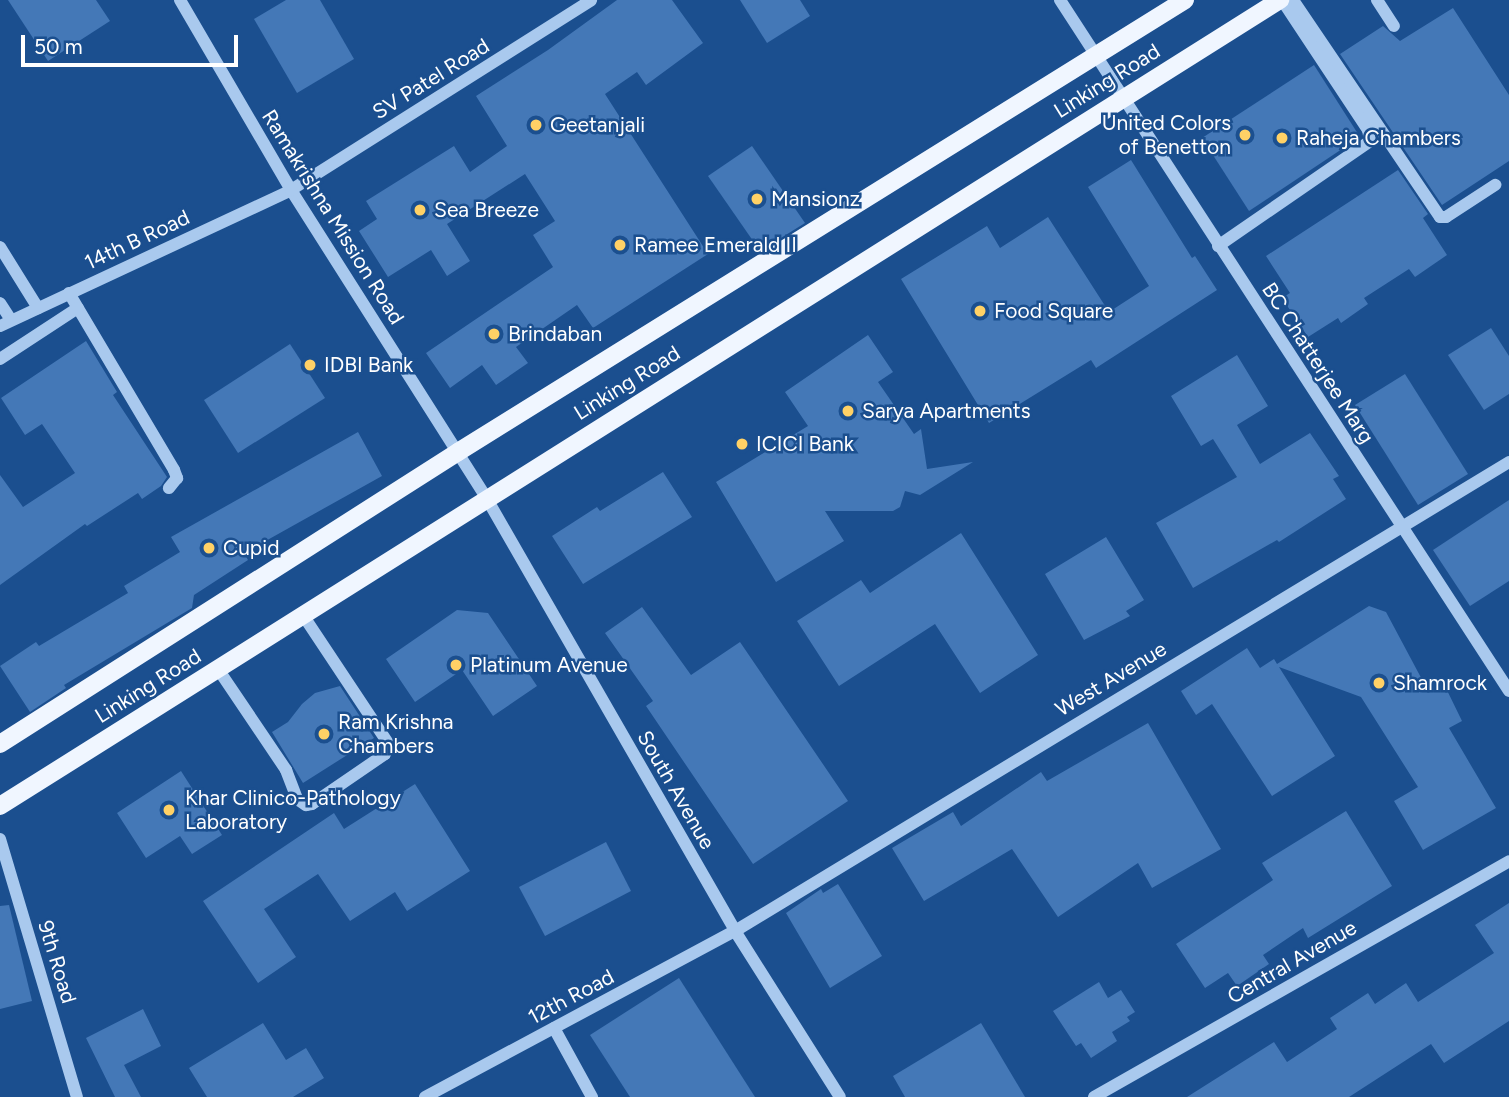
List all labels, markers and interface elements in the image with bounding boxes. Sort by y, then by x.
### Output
scale bar [24,21,242,65]
street label: SV Patel Road [368,33,494,125]
text: 50 m [34,34,83,59]
street label: Linking Road [1049,38,1165,124]
street label: Ramakrishna Mission Road [257,105,409,329]
place label: United Colors of Benetton [1102,110,1231,160]
place label: Geetanjali [550,112,645,138]
marker: Geetanjali [528,117,544,133]
place label: Raheja Chambers [1296,125,1461,151]
marker: United Colors of Benetton [1237,127,1253,143]
marker: Raheja Chambers [1274,130,1290,146]
place label: Mansionz [771,186,860,212]
marker: Mansionz [749,191,765,207]
place label: Sea Breeze [434,197,539,223]
marker: Sea Breeze [412,202,428,218]
street label: 14th B Road [81,205,193,275]
place label: Ramee Emerald II [634,232,797,258]
marker: Ramee Emerald II [612,237,628,253]
street label: BC Chatterjee Marg [1257,278,1379,448]
place label: Food Square [994,298,1113,324]
marker: Food Square [972,303,988,319]
place label: Brindaban [508,321,602,347]
marker: Brindaban [486,326,502,342]
street label: Linking Road [569,340,685,426]
place label: IDBI Bank [324,352,413,378]
marker: IDBI Bank [302,357,318,373]
place label: Sarya Apartments [862,398,1031,424]
marker: Sarya Apartments [840,403,856,419]
place label: ICICI Bank [756,431,854,457]
marker: ICICI Bank [734,436,750,452]
place label: Cupid [223,535,279,561]
marker: Cupid [201,540,217,556]
street label: West Avenue [1051,636,1171,722]
street label: Linking Road [90,643,206,729]
place label: Platinum Avenue [470,652,628,678]
marker: Platinum Avenue [448,657,464,673]
place label: Shamrock [1393,670,1487,696]
marker: Shamrock [1371,675,1387,691]
place label: Ram Krishna Chambers [338,709,454,759]
marker: Ram Krishna Chambers [316,726,332,742]
street label: South Avenue [632,726,720,854]
place label: Khar Clinico-Pathology Laboratory [185,785,401,835]
marker: Khar Clinico-Pathology Laboratory [159,800,179,820]
street label: Central Avenue [1223,915,1361,1009]
street label: 9th Road [33,918,81,1006]
street label: 12th Road [524,964,618,1030]

